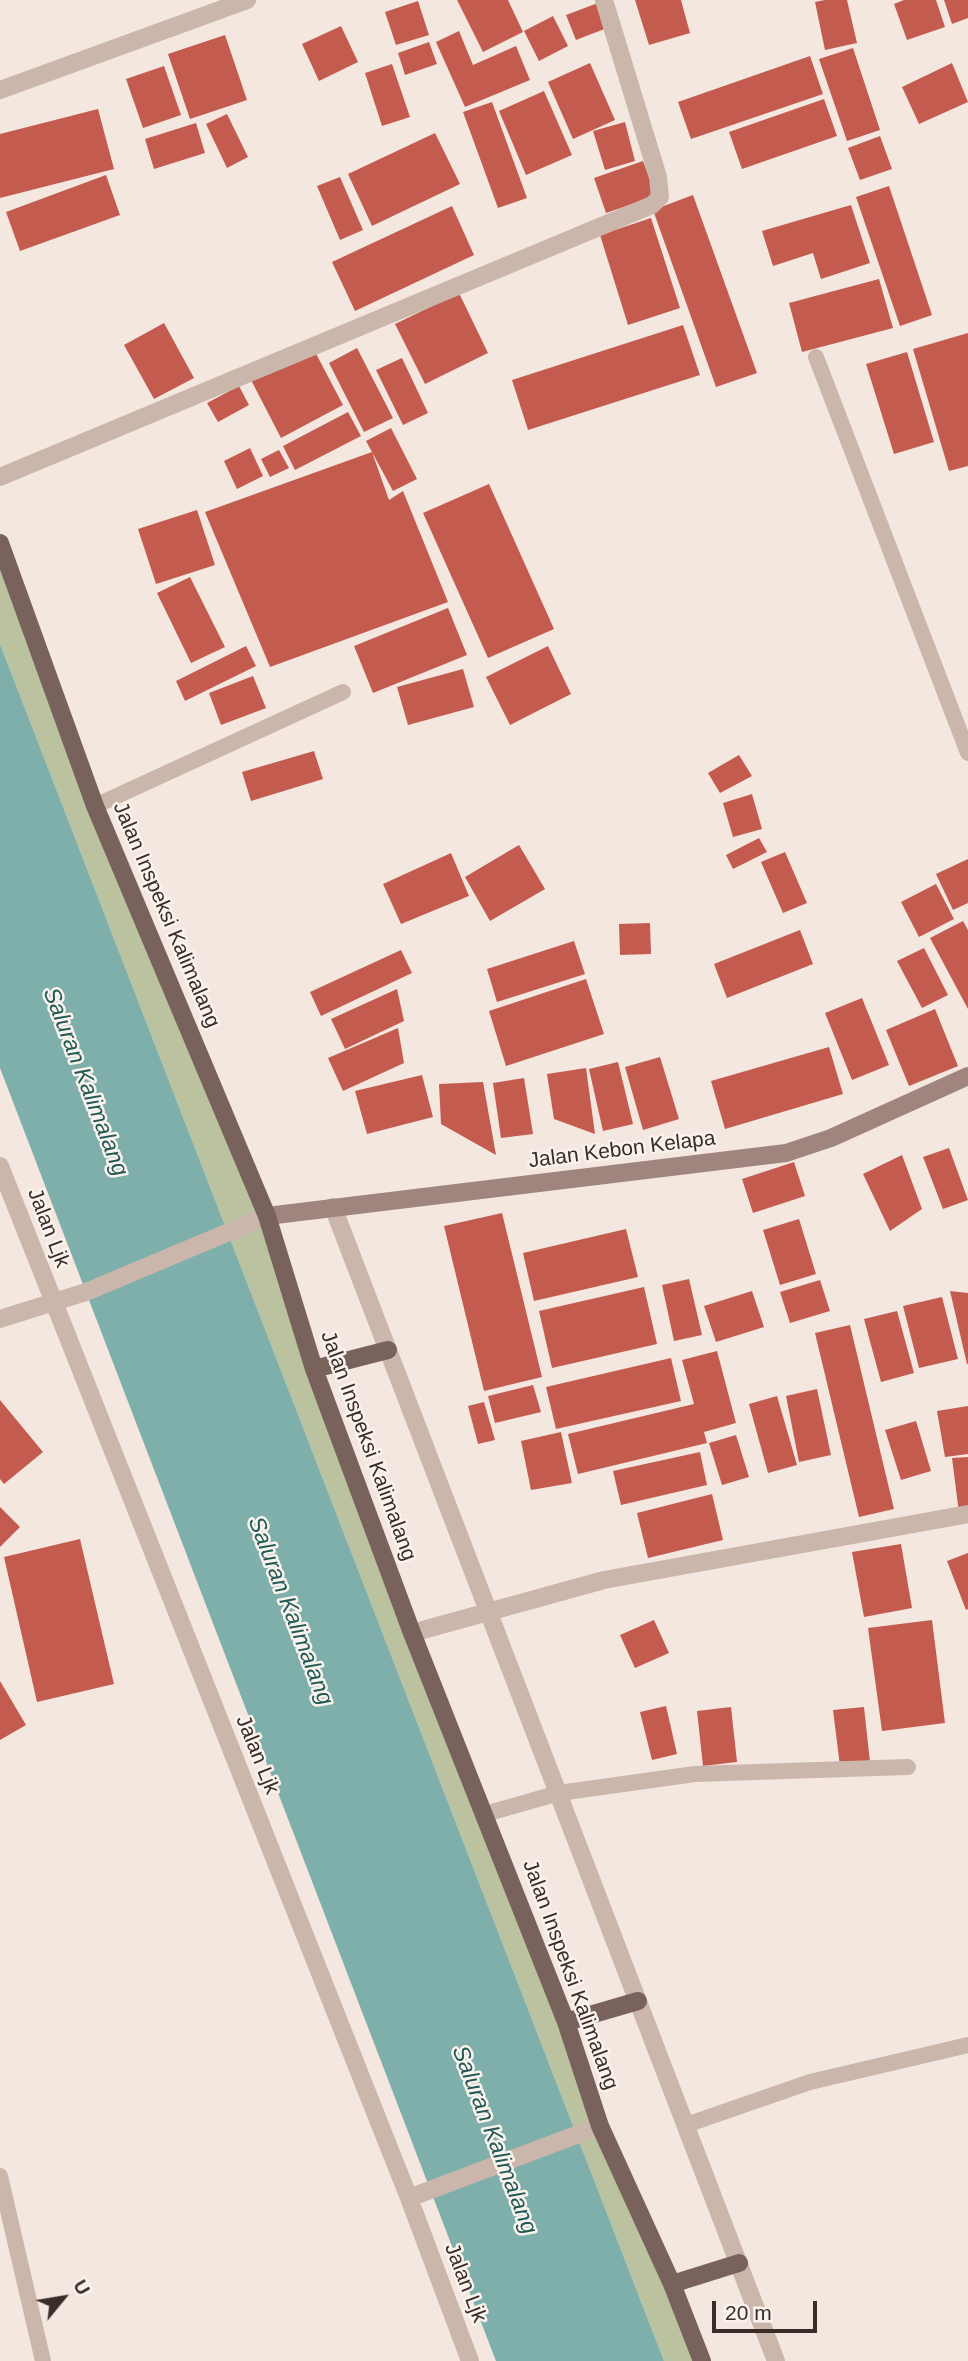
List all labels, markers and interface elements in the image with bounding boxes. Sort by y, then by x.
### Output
street label: Jalan Inspeksi Kalimalang [107,798,225,1032]
water label: Saluran Kalimalang [36,984,134,1180]
street label: Jalan Kebon Kelapa [527,1126,717,1174]
street label: Jalan Ljk [21,1185,75,1271]
street label: Jalan Inspeksi Kalimalang [315,1328,421,1564]
water label: Saluran Kalimalang [241,1513,339,1709]
street label: Jalan Ljk [230,1712,284,1798]
street label: Jalan Inspeksi Kalimalang [517,1857,623,2093]
water label: Saluran Kalimalang [445,2042,543,2238]
street label: Jalan Ljk [438,2240,492,2326]
north arrow [28,2263,98,2333]
text: U [69,2276,94,2298]
scale bar [716,2288,821,2332]
text: 20 m [725,2301,772,2324]

